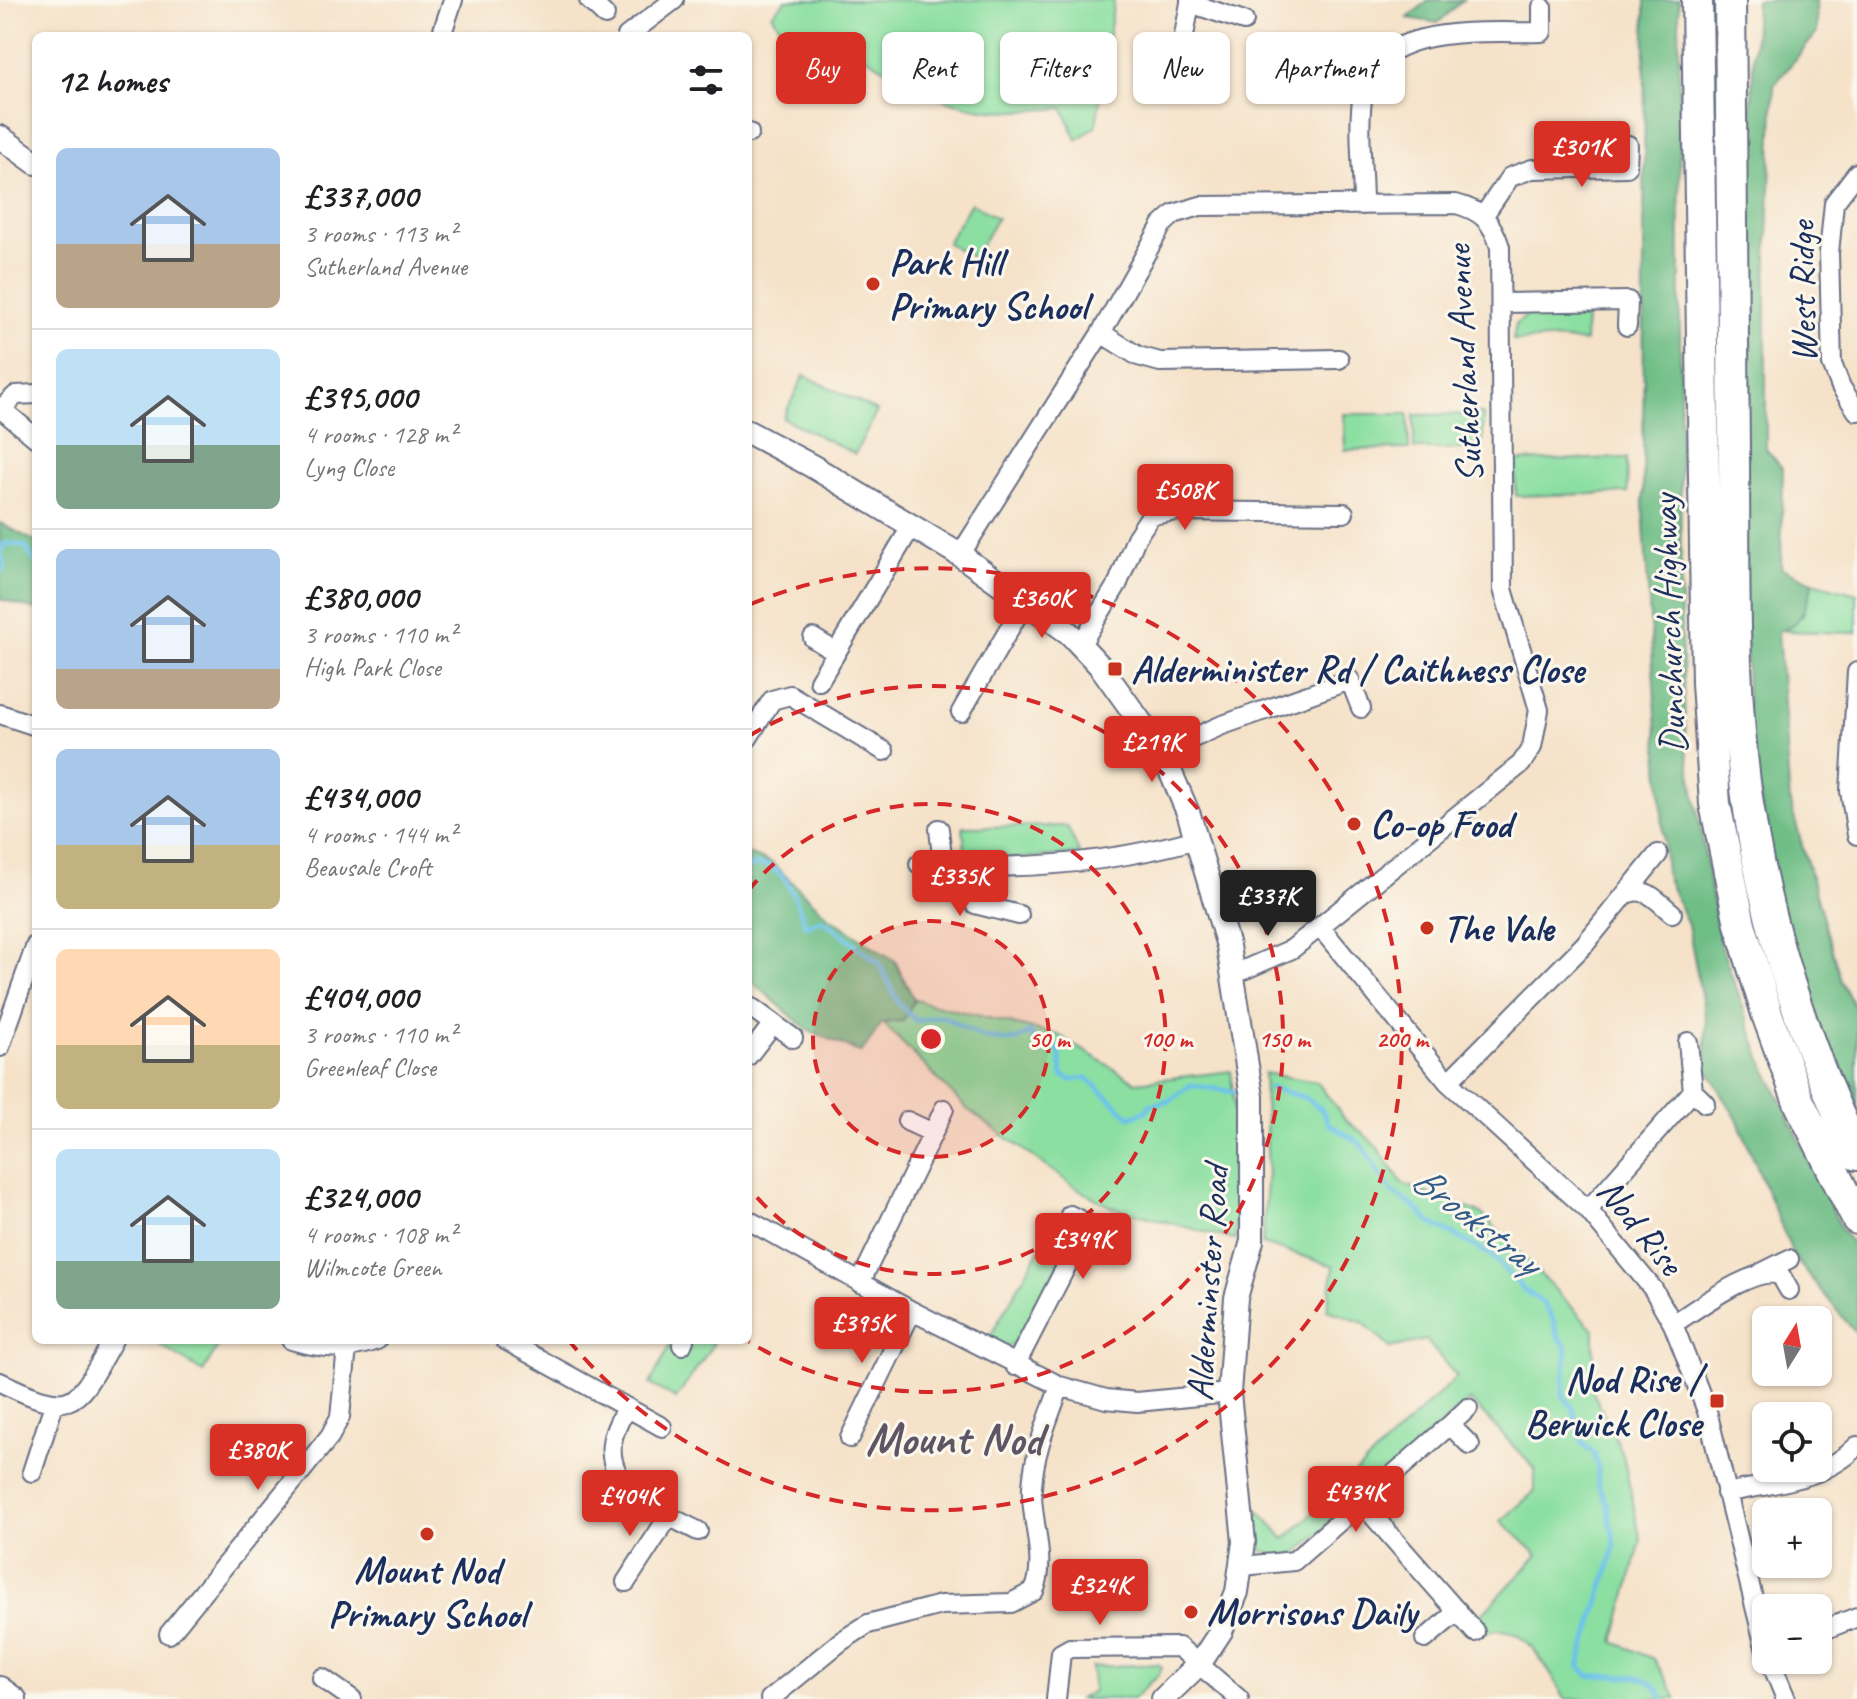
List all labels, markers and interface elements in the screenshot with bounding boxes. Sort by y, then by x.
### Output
chip: Buy [776,32,866,104]
chip: Rent [882,32,984,104]
chip: Filters [1000,32,1117,104]
chip: New [1133,32,1230,104]
chip: Apartment [1246,32,1405,104]
icon: filters [684,58,728,102]
text: 12 homes [56,59,167,102]
pin: £301K [1526,121,1638,189]
text: £301K [1552,130,1612,163]
text: £337,000 [304,174,418,217]
icon: home [120,180,216,276]
text: 3 rooms · 113 m² [304,217,456,250]
street label: West Ridge [1778,218,1827,363]
place label: Park Hill Primary School [889,239,1094,330]
street label: Sutherland Avenue [1434,241,1493,484]
text: Sutherland Avenue [304,250,467,283]
marker: Park Hill Primary School [864,275,882,293]
text: £395,000 [304,375,417,418]
icon: home [120,381,216,477]
text: 4 rooms · 128 m² [304,418,456,451]
text: Lyng Close [304,451,394,484]
pin: £508K [1129,464,1241,532]
text: £508K [1155,473,1215,506]
street label: Dunchurch Highway [1640,491,1697,754]
pin: £360K [986,572,1098,640]
text: £380,000 [304,575,418,618]
icon: home [120,581,216,677]
text: £360K [1012,581,1072,614]
text: 3 rooms · 110 m² [304,618,456,651]
place label: Alderminister Rd / Caithness Close [1131,646,1587,693]
text: High Park Close [304,651,441,684]
marker: Alderminister Rd / Caithness Close [1106,660,1124,678]
pin: £219K [1096,716,1208,784]
text: £219K [1122,725,1182,758]
text: £434,000 [304,775,418,818]
icon: home [120,781,216,877]
place label: Co-op Food [1370,801,1518,848]
marker: Co-op Food [1345,815,1363,833]
text: 4 rooms · 144 m² [304,818,456,851]
pin: £335K [904,850,1016,918]
text: Beausale Croft [304,851,431,884]
text: £335K [930,859,990,892]
pin: £337K [1212,870,1324,938]
text: £337K [1238,879,1298,912]
place label: The Vale [1443,905,1556,952]
marker: The Vale [1418,919,1436,937]
text: £404,000 [304,975,418,1018]
icon: home [120,981,216,1077]
text: 3 rooms · 110 m² [304,1018,456,1051]
text: 50 m [1029,1024,1072,1054]
text: 100 m [1140,1024,1194,1054]
text: 150 m [1258,1024,1312,1054]
text: 200 m [1376,1024,1430,1054]
centre of rings [917,1025,945,1053]
text: Greenleaf Close [304,1051,436,1084]
water label: Brookstray [1402,1154,1556,1289]
street label: Alderminster Road [1176,1158,1240,1403]
street label: Nod Rise [1587,1168,1696,1287]
text: £324,000 [304,1175,418,1218]
icon: home [120,1181,216,1277]
pin: £349K [1027,1213,1139,1281]
text: 4 rooms · 108 m² [304,1218,456,1251]
text: £349K [1053,1222,1113,1255]
text: Wilmcote Green [304,1251,442,1284]
pin: £395K [806,1297,918,1365]
text: £395K [832,1306,892,1339]
north arrow [1752,1306,1832,1386]
map controls [1752,1306,1832,1674]
place label: Nod Rise / Berwick Close [1525,1356,1708,1447]
marker: Nod Rise / Berwick Close [1708,1392,1726,1410]
button: locate [1752,1402,1832,1482]
district label: Mount Nod [866,1410,1050,1468]
pin: £380K [202,1424,314,1492]
text: £380K [228,1433,288,1466]
pin: £434K [1300,1466,1412,1534]
pin: £404K [574,1470,686,1538]
text: £434K [1326,1475,1386,1508]
text: £404K [600,1479,660,1512]
button: + [1752,1498,1832,1578]
marker: Mount Nod Primary School [418,1525,436,1543]
place label: Mount Nod Primary School [328,1547,533,1638]
pin: £324K [1044,1559,1156,1627]
text: £324K [1070,1568,1130,1601]
place label: Morrisons Daily [1207,1589,1421,1636]
button: − [1752,1594,1832,1674]
marker: Morrisons Daily [1182,1603,1200,1621]

